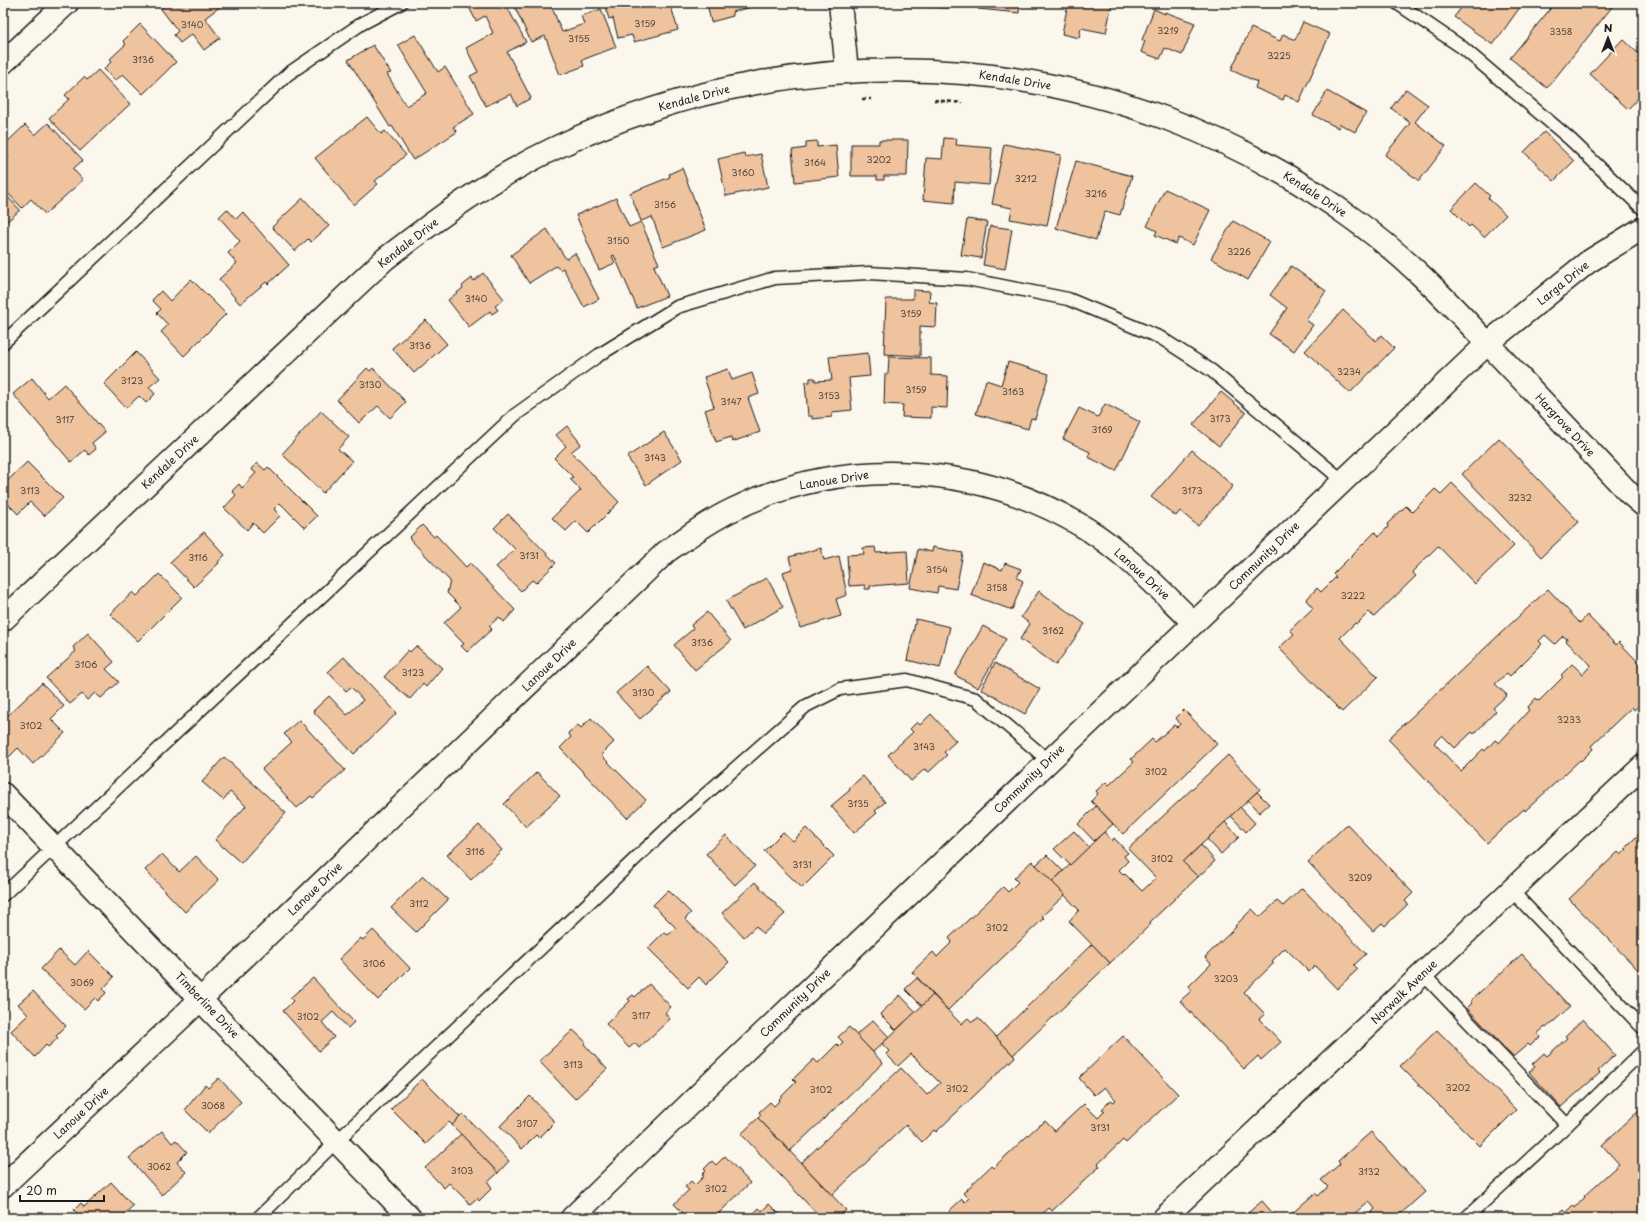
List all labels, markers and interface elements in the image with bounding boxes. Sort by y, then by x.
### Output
house number: 3159 [634,16,656,30]
house number: 3140 [181,17,204,31]
north arrow [1588,18,1628,58]
text: N [1604,19,1613,36]
house number: 3219 [1157,23,1179,37]
house number: 3358 [1550,24,1572,38]
house number: 3155 [568,31,590,45]
house number: 3225 [1267,48,1291,62]
house number: 3136 [132,52,154,66]
street label: Kendale Drive [978,65,1053,94]
street label: Kendale Drive [657,80,732,115]
house number: 3202 [867,152,891,166]
house number: 3164 [804,155,826,169]
house number: 3160 [731,165,755,179]
street label: Kendale Drive [1280,167,1351,221]
house number: 3212 [1015,171,1037,185]
house number: 3216 [1085,186,1107,200]
house number: 3156 [654,197,676,211]
street label: Kendale Drive [374,213,442,272]
house number: 3150 [607,233,630,247]
house number: 3226 [1227,244,1251,258]
street label: Larga Drive [1533,256,1592,309]
house number: 3140 [465,291,488,305]
house number: 3159 [900,306,922,320]
house number: 3136 [409,338,431,352]
house number: 3234 [1337,364,1361,378]
house number: 3123 [121,373,143,387]
house number: 3130 [359,377,382,391]
house number: 3159 [905,382,927,396]
house number: 3163 [1002,384,1024,398]
house number: 3153 [818,388,840,402]
street label: Hargrove Drive [1531,389,1599,460]
house number: 3147 [720,394,742,408]
house number: 3173 [1209,411,1231,425]
house number: 3117 [56,412,74,426]
house number: 3169 [1091,422,1113,436]
street label: Kendale Drive [137,430,202,493]
house number: 3143 [644,450,666,464]
street label: Lanoue Drive [798,466,870,493]
house number: 3113 [20,483,40,497]
house number: 3173 [1181,483,1203,497]
house number: 3232 [1508,490,1532,504]
street label: Community Drive [1224,517,1303,594]
street label: Lanoue Drive [1111,544,1174,604]
house number: 3131 [519,548,539,562]
house number: 3116 [188,550,208,564]
house number: 3154 [926,562,948,576]
house number: 3158 [986,580,1008,594]
house number: 3222 [1341,588,1365,602]
house number: 3162 [1042,623,1064,637]
street label: Lanoue Drive [517,634,580,695]
house number: 3136 [691,635,713,649]
house number: 3106 [75,657,97,671]
house number: 3123 [402,665,424,679]
house number: 3130 [632,685,655,699]
house number: 3233 [1557,712,1581,726]
house number: 3102 [20,718,42,732]
house number: 3143 [913,739,935,753]
street label: Community Drive [989,740,1068,817]
house number: 3102 [1145,764,1167,778]
house number: 3135 [847,796,869,810]
house number: 3116 [465,844,485,858]
house number: 3102 [1151,851,1173,865]
house number: 3131 [792,857,812,871]
street label: Lanoue Drive [283,858,346,919]
house number: 3209 [1348,870,1372,884]
house number: 3112 [409,896,429,910]
house number: 3102 [986,920,1008,934]
house number: 3106 [363,956,385,970]
street label: Norwalk Avenue [1367,956,1441,1028]
street label: Community Drive [755,964,834,1041]
street label: Timberline Drive [171,968,244,1042]
house number: 3203 [1214,971,1238,985]
house number: 3069 [70,975,94,989]
house number: 3117 [632,1008,650,1022]
house number: 3102 [297,1009,319,1023]
house number: 3113 [563,1057,583,1071]
house number: 3202 [1446,1080,1470,1094]
house number: 3102 [946,1081,968,1095]
street label: Lanoue Drive [49,1082,112,1143]
house number: 3102 [810,1082,832,1096]
house number: 3068 [201,1098,225,1112]
house number: 3107 [516,1116,538,1130]
house number: 3131 [1090,1120,1110,1134]
house number: 3062 [147,1159,171,1173]
house number: 3103 [451,1163,473,1177]
house number: 3132 [1358,1164,1380,1178]
scale bar [20,1177,104,1203]
text: 20 m [26,1181,57,1199]
house number: 3102 [705,1181,727,1195]

